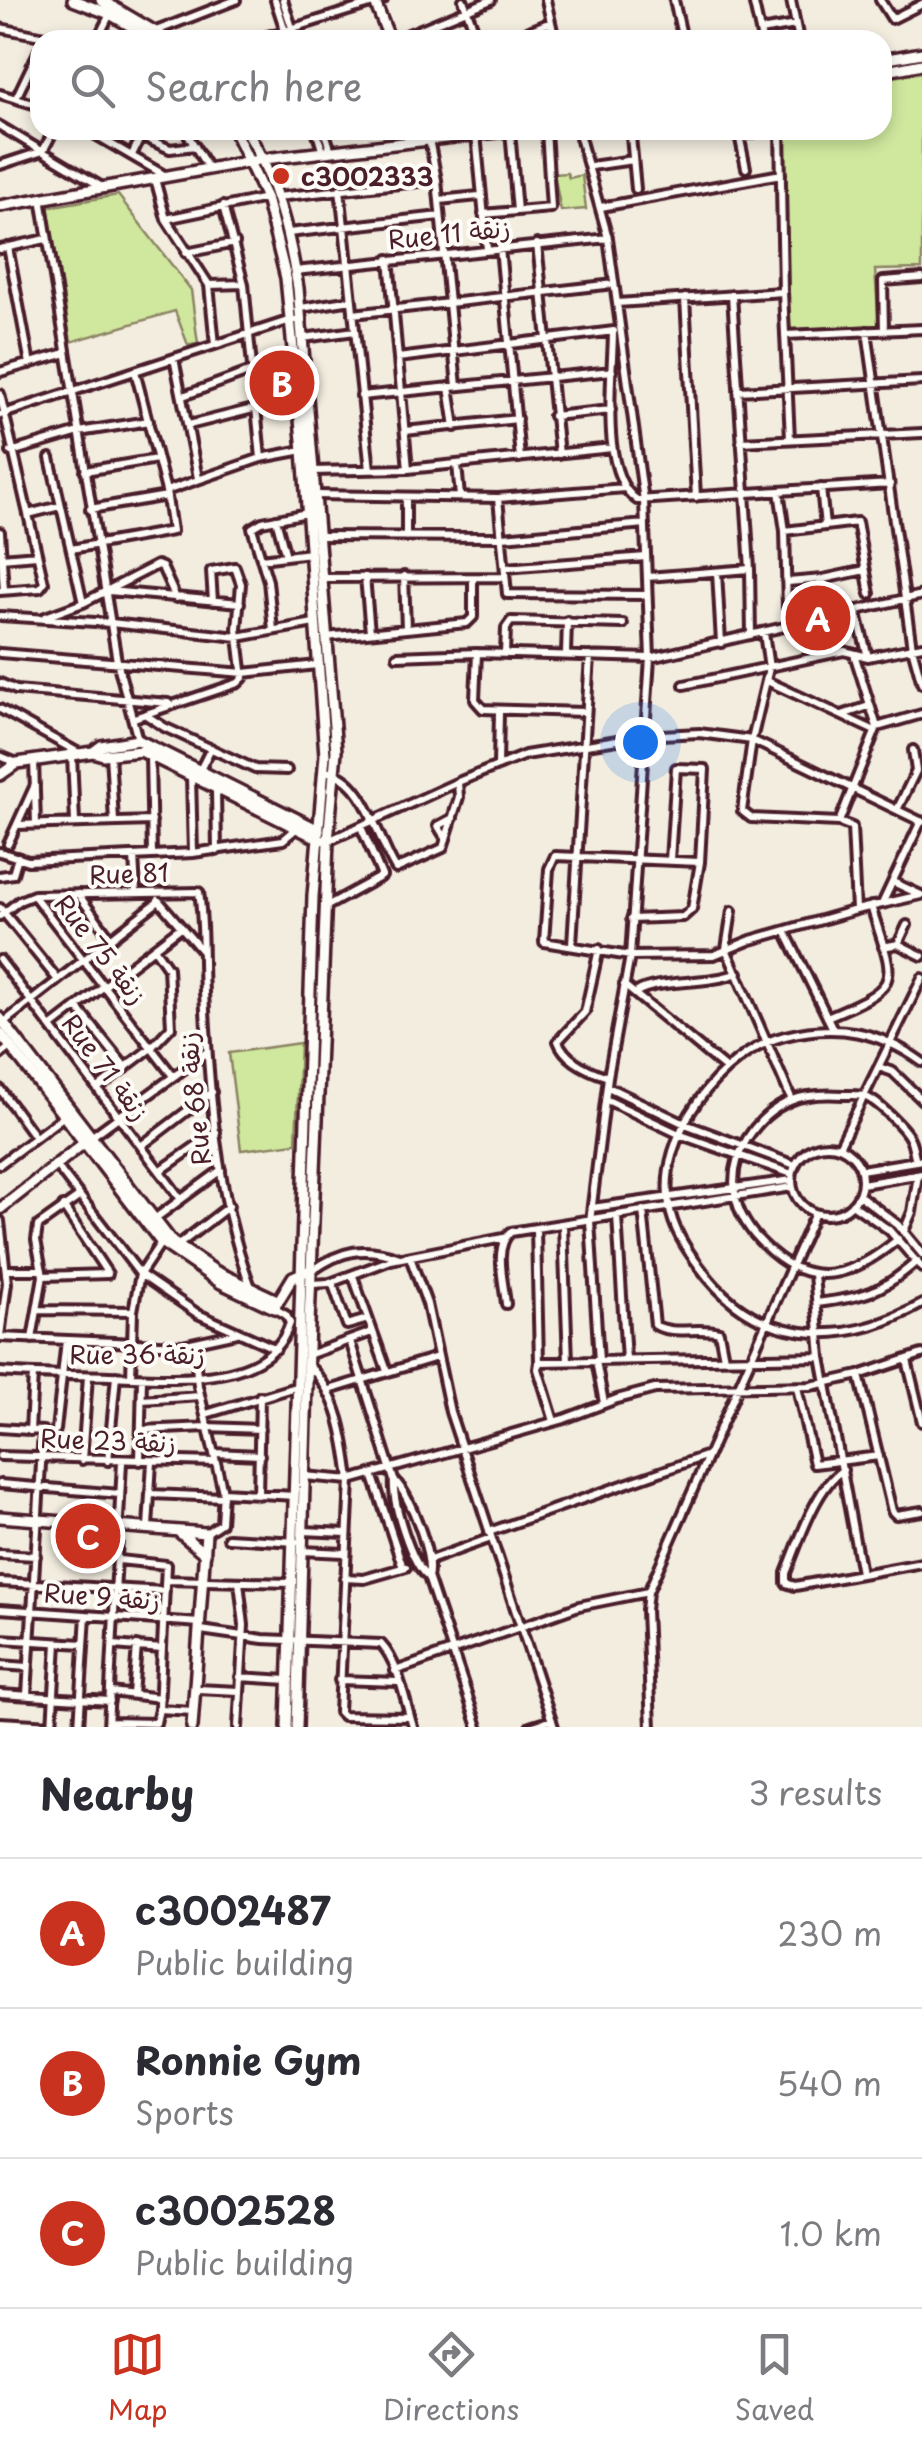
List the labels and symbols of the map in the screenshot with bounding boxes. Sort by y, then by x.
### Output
place label: c3002333 [301,157,434,195]
marker: c3002333 [270,165,292,187]
street label: Rue 11 زنقة [386,208,512,258]
pin: B [250,346,314,420]
pin: A [786,580,850,656]
your location [615,717,666,768]
street label: Rue 81 [88,853,170,893]
street label: Rue 75 زنقة [46,886,156,1012]
street label: Rue 71 زنقة [53,1006,159,1128]
street label: Rue 68 زنقة [168,1031,220,1167]
street label: Rue 36 زنقة [69,1335,205,1373]
street label: Rue 23 زنقة [39,1419,177,1461]
pin: C [56,1498,120,1574]
street label: Rue 9 زنقة [43,1573,161,1619]

